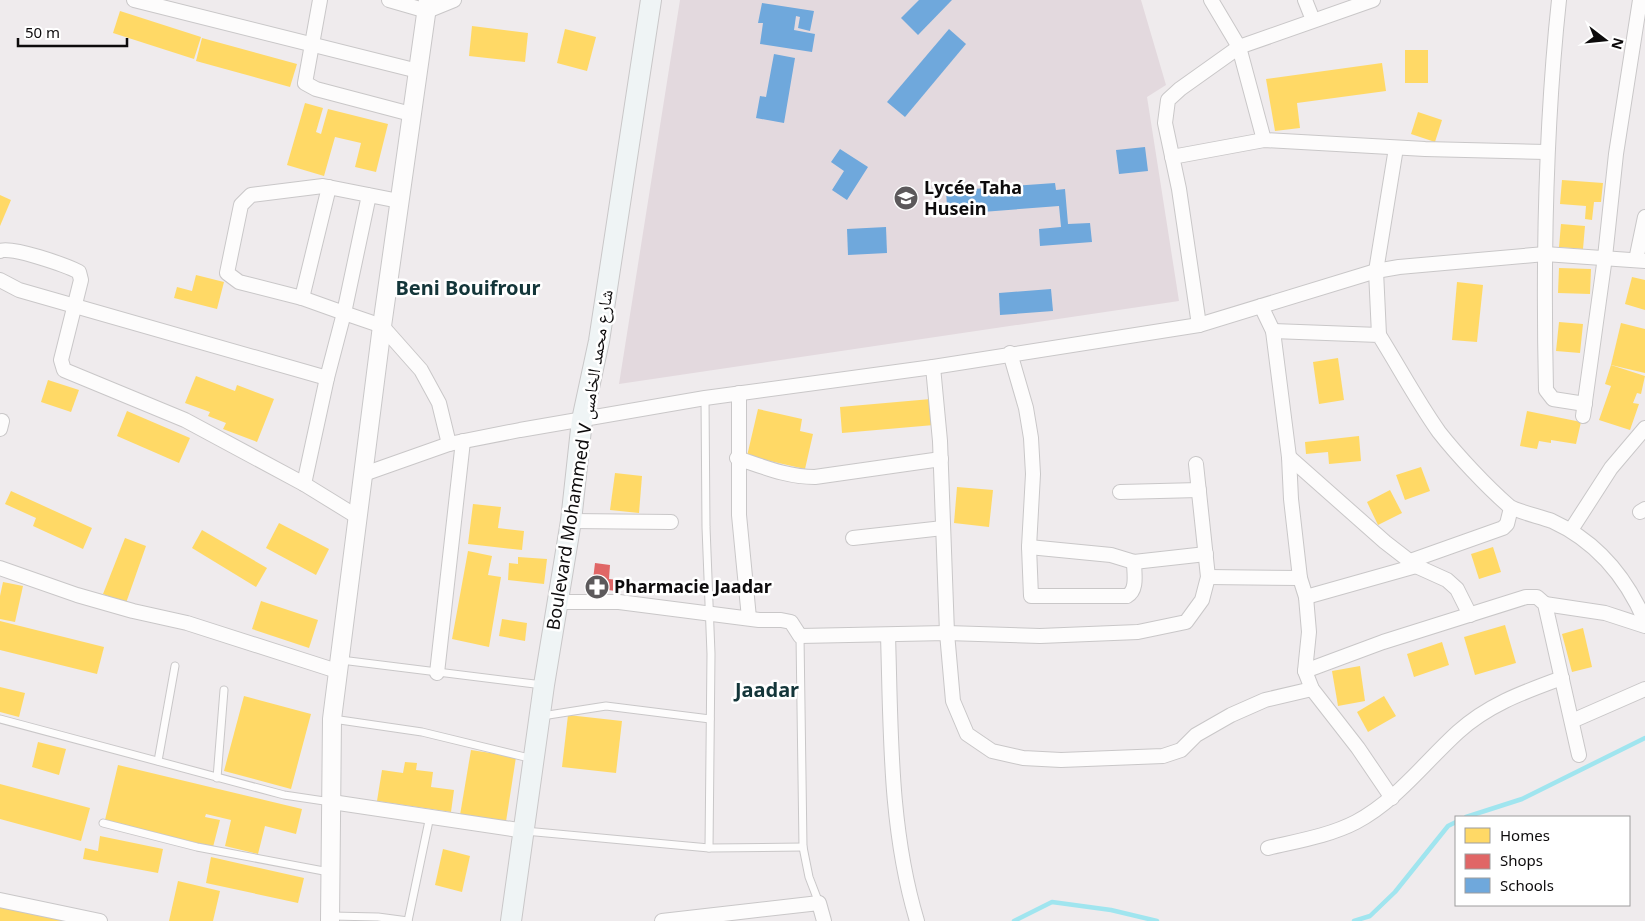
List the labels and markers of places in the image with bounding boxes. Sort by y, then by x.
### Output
place label: Lycée Taha Husein [924,175,1022,220]
school or university icon: Lycée Taha Husein [893,185,919,211]
pharmacy icon: Pharmacie Jaadar [584,574,610,600]
place label: Pharmacie Jaadar [614,574,772,598]

